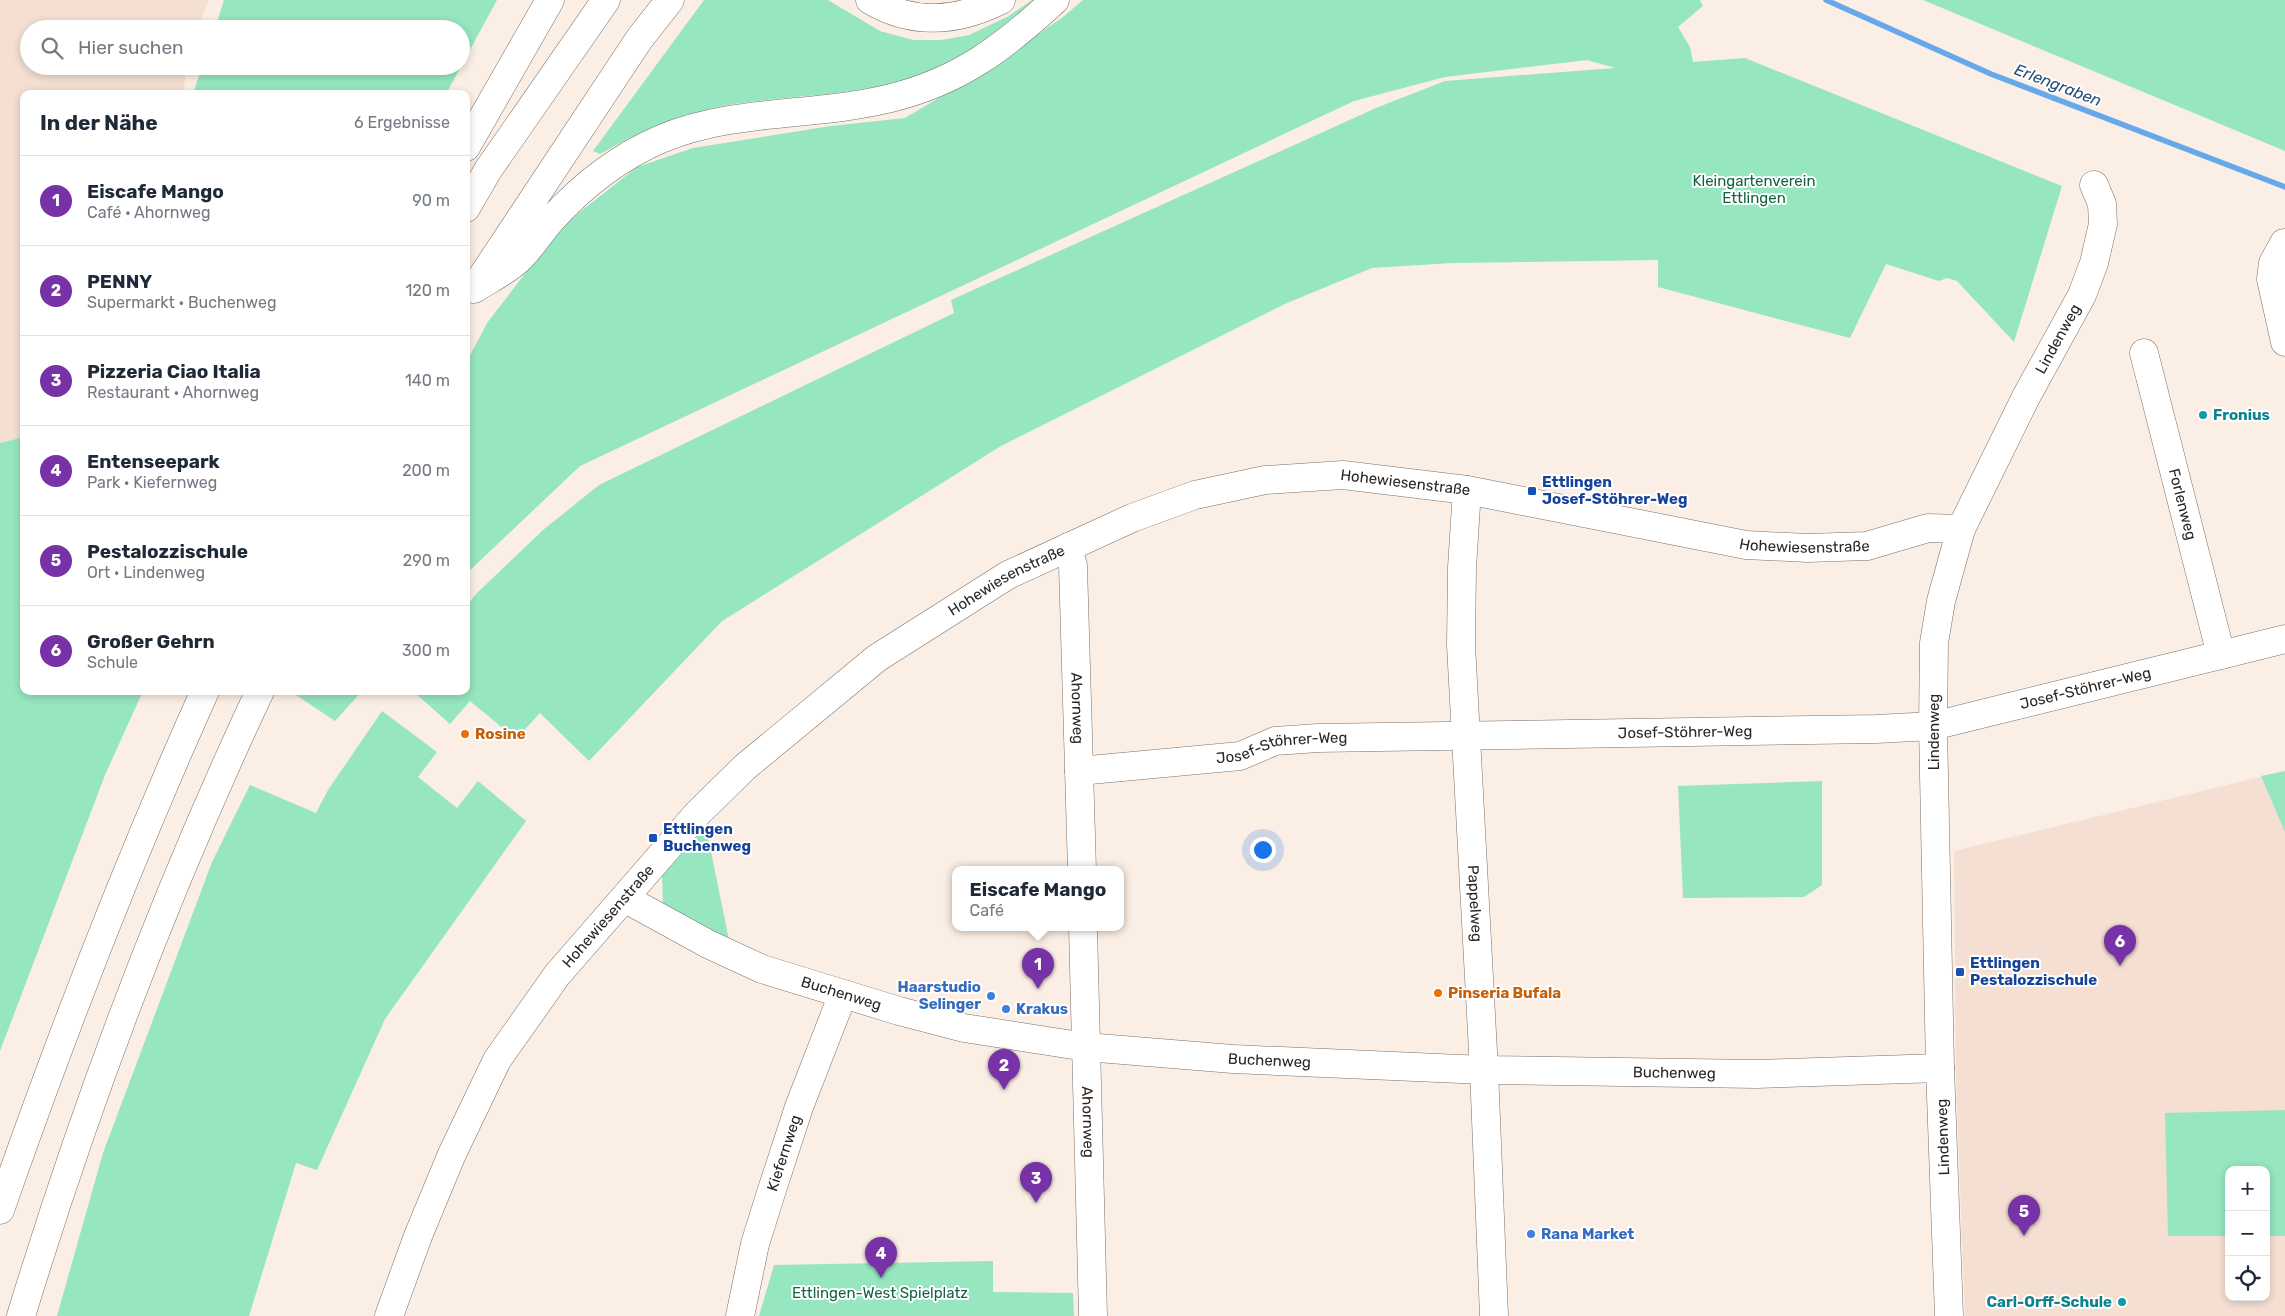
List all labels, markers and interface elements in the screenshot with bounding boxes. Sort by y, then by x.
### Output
search box [20,20,470,75]
icon: search [38,34,66,62]
text: Hier suchen [78,36,184,59]
water label: Erlengraben [2012,60,2104,110]
text: In der Nähe [40,110,158,135]
text: 6 Ergebnisse [354,113,450,132]
park label: Kleingartenverein Ettlingen [1693,172,1815,207]
text: Eiscafe Mango [87,180,224,203]
text: 1 [52,191,60,210]
text: 90 m [412,191,450,210]
text: Café · Ahornweg [87,203,211,222]
text: PENNY [87,270,152,293]
text: 2 [51,281,61,300]
text: 120 m [405,281,450,300]
text: Supermarkt · Buchenweg [87,293,277,312]
street label: Lindenweg [2032,301,2084,377]
text: Pizzeria Ciao Italia [87,360,261,383]
text: 3 [51,371,61,390]
text: 140 m [405,371,450,390]
text: Restaurant · Ahornweg [87,383,259,402]
place label: Fronius [2213,406,2270,424]
marker: Fronius [2197,409,2209,421]
text: Entenseepark [87,450,220,473]
text: 4 [51,461,61,480]
text: 200 m [402,461,450,480]
street label: Hohewiesenstraße [1339,466,1471,499]
street label: Forlenweg [2165,466,2200,542]
text: Park · Kiefernweg [87,473,217,492]
place label: Ettlingen Josef-Stöhrer-Weg [1542,473,1687,508]
marker: Ettlingen Josef-Stöhrer-Weg [1526,485,1538,497]
street label: Hohewiesenstraße [1738,535,1870,557]
text: Pestalozzischule [87,540,248,563]
street label: Hohewiesenstraße [945,541,1068,620]
text: 5 [51,551,61,570]
text: 290 m [403,551,450,570]
text: Ort · Lindenweg [87,563,205,582]
text: Großer Gehrn [87,630,215,653]
text: 6 [51,641,61,660]
text: 300 m [402,641,450,660]
text: Schule [87,653,138,672]
street label: Josef-Stöhrer-Weg [2018,663,2153,713]
street label: Ahornweg [1067,672,1087,744]
street label: Lindenweg [1925,694,1943,770]
street label: Josef-Stöhrer-Weg [1618,722,1753,742]
place label: Rosine [475,725,526,743]
marker: Rosine [459,728,471,740]
street label: Josef-Stöhrer-Weg [1215,729,1348,767]
place label: Ettlingen Buchenweg [663,820,751,855]
marker: Ettlingen Buchenweg [647,832,659,844]
your location [1250,837,1276,863]
street label: Hohewiesenstraße [558,861,658,971]
street label: Pappelweg [1464,865,1486,942]
popup [952,866,1124,931]
text: Eiscafe Mango [970,878,1106,901]
text: Café [970,901,1004,920]
pin: 6 [2104,925,2136,966]
pin: 1 [1022,948,1054,989]
place label: Ettlingen Pestalozzischule [1970,954,2097,989]
marker: Ettlingen Pestalozzischule [1954,966,1966,978]
street label: Buchenweg [799,973,884,1014]
place label: Haarstudio Selinger [898,978,981,1013]
place label: Pinseria Bufala [1448,984,1561,1002]
marker: Pinseria Bufala [1432,987,1444,999]
marker: Haarstudio Selinger [985,990,997,1002]
place label: Krakus [1016,1000,1068,1018]
marker: Krakus [1000,1003,1012,1015]
pin: 2 [988,1049,1020,1090]
street label: Buchenweg [1227,1050,1311,1071]
street label: Buchenweg [1633,1063,1716,1082]
street label: Ahornweg [1078,1086,1098,1158]
street label: Lindenweg [1933,1098,1953,1176]
street label: Kiefernweg [763,1113,805,1193]
pin: 3 [1020,1162,1052,1203]
map controls [2225,1166,2270,1301]
button: + [2225,1166,2270,1211]
pin: 5 [2008,1195,2040,1236]
button: − [2225,1211,2270,1256]
place label: Rana Market [1541,1225,1634,1243]
marker: Rana Market [1525,1228,1537,1240]
pin: 4 [865,1237,897,1278]
button: locate [2225,1256,2270,1301]
park label: Ettlingen-West Spielplatz [792,1284,968,1302]
place label: Carl-Orff-Schule [1987,1293,2112,1311]
marker: Carl-Orff-Schule [2116,1296,2128,1308]

